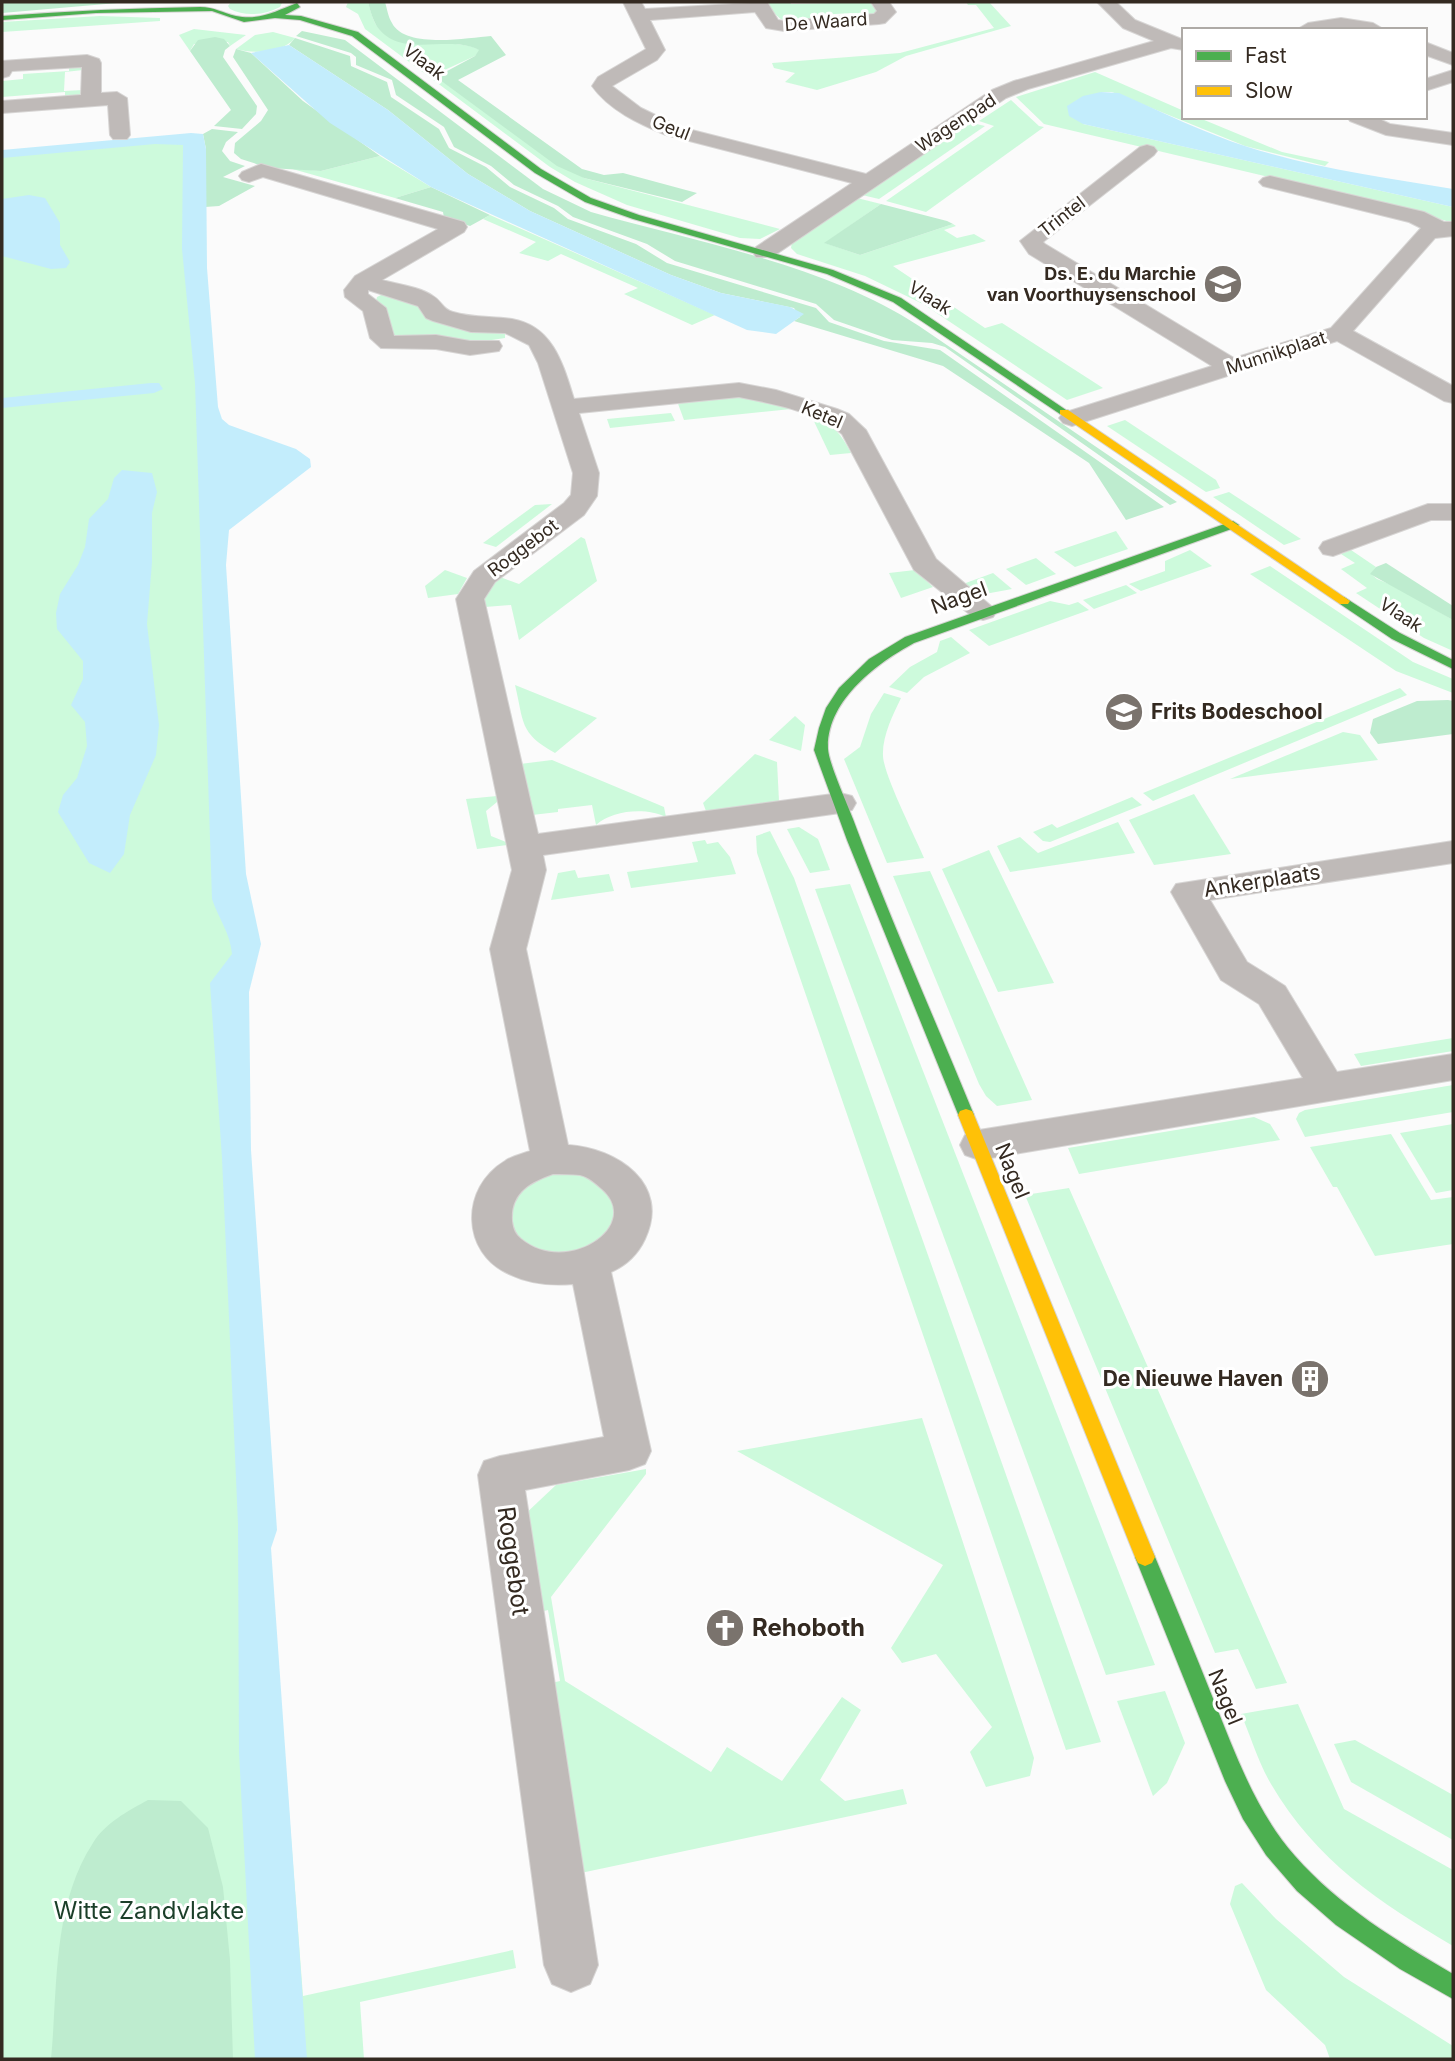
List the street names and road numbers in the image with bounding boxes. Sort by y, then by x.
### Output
street label: De Waard [784,8,868,35]
street label: Vlaak [399,39,449,84]
street label: Wagenpad [912,89,1000,156]
street label: Geul [649,111,693,144]
street label: Trintel [1034,192,1089,241]
street label: Vlaak [905,276,956,319]
street label: Munnikplaat [1223,326,1329,379]
street label: Ketel [799,397,846,432]
street label: Roggebot [483,514,562,581]
street label: Nagel [927,576,990,619]
street label: Vlaak [1376,593,1427,636]
street label: Ankerplaats [1202,859,1322,902]
street label: Nagel [990,1139,1035,1202]
street label: Roggebot [491,1505,536,1617]
street label: Nagel [1203,1665,1248,1728]

